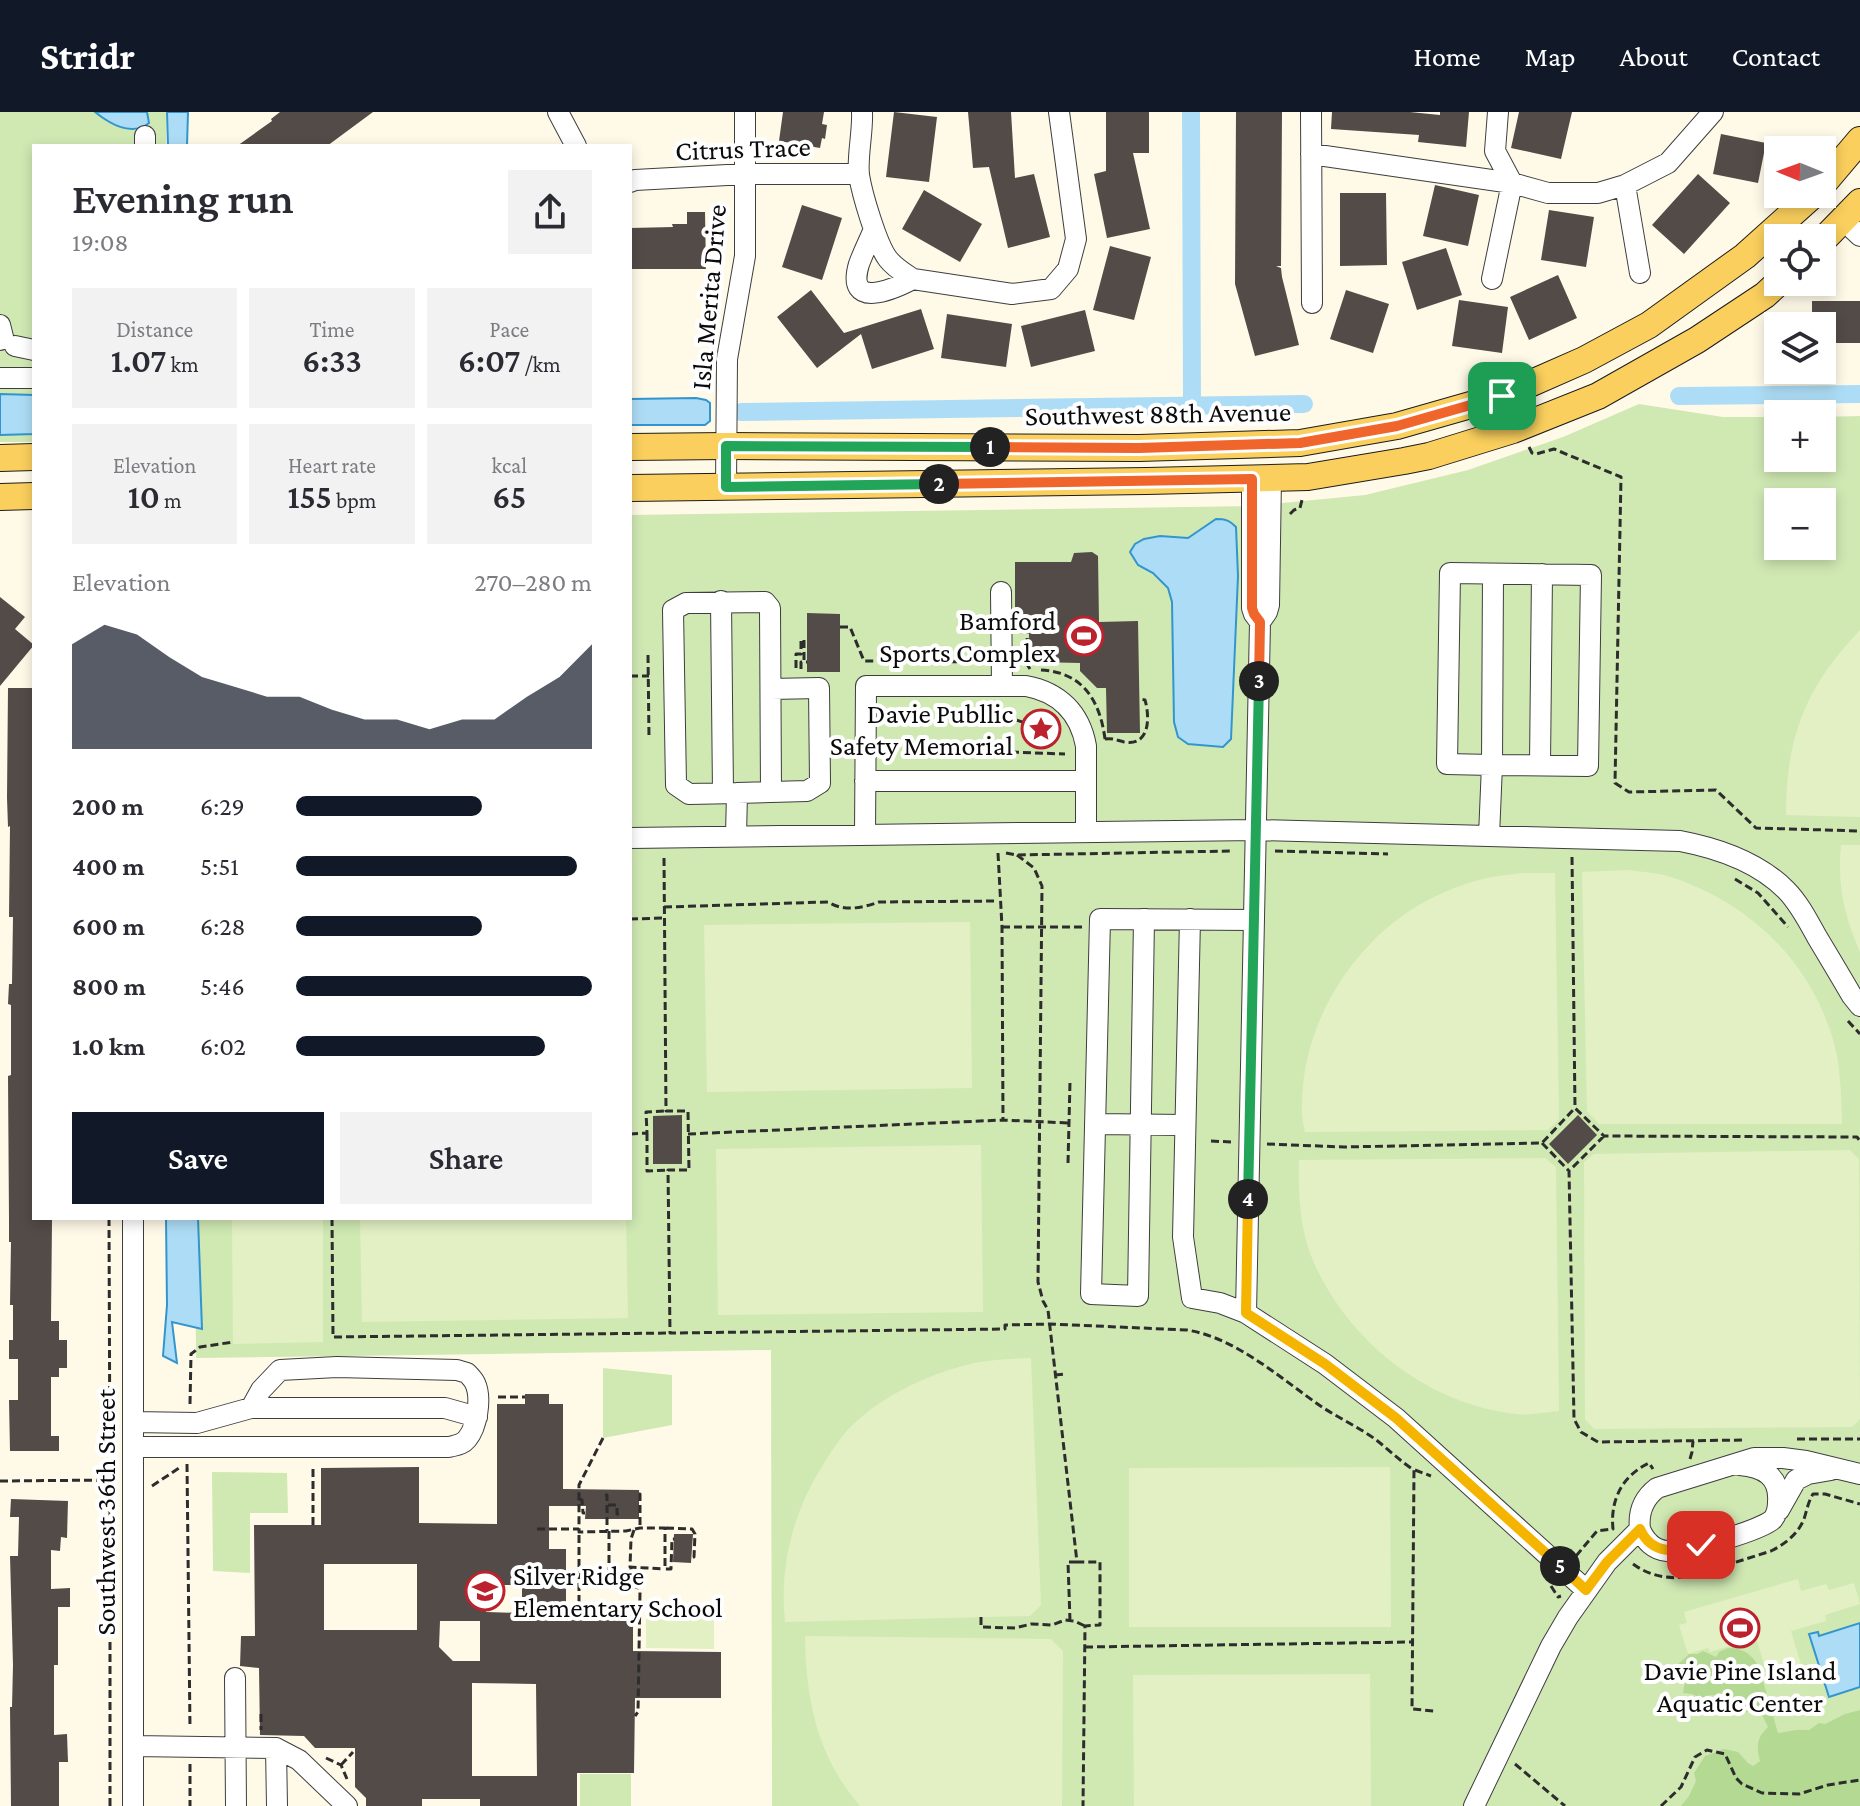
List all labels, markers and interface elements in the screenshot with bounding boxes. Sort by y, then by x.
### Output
text: Stridr [40,35,135,77]
text: Home [1414,41,1481,72]
text: Map [1525,41,1576,72]
text: About [1620,41,1688,72]
text: Contact [1732,41,1820,72]
street label: Citrus Trace [675,131,811,166]
north arrow [1764,136,1836,208]
map controls [1764,136,1836,560]
button: share [508,170,592,254]
text: Evening run [72,174,294,222]
street label: Isla Merita Drive [685,203,732,391]
button: locate [1764,224,1836,296]
text: 19:08 [72,228,128,257]
button: layers [1764,312,1836,384]
text: Distance [116,317,193,342]
text: Time [309,317,355,342]
text: Pace [490,317,529,342]
text: 1.07 [111,342,166,379]
text: 6:33 [302,342,362,379]
text: 6:07 [458,342,520,379]
text: km [166,352,199,377]
text: /km [520,352,561,377]
pin [1468,362,1536,430]
icon: arrive [1480,374,1524,418]
street label: Southwest 88th Avenue [1025,396,1291,431]
button: + [1764,400,1836,472]
pin: 1 [970,427,1010,467]
text: 1 [986,434,994,459]
text: Elevation [113,453,196,478]
text: Heart rate [288,453,376,478]
text: kcal [492,453,527,478]
pin: 2 [919,464,959,504]
text: 2 [933,471,945,496]
text: 10 [128,478,160,515]
text: 155 [287,478,332,515]
text: 65 [492,478,526,515]
text: m [160,488,182,513]
text: bpm [332,488,377,513]
button: − [1764,488,1836,560]
text: Elevation [72,568,170,597]
text: 270–280 m [474,568,592,597]
place label: Bamford Sports Complex [879,605,1056,668]
sports icon: Bamford Sports Complex [1063,615,1105,657]
pin: 3 [1239,661,1279,701]
text: 3 [1254,668,1264,693]
place label: Davie Publlic Safety Memorial [830,698,1013,761]
place icon: Davie Publlic Safety Memorial [1020,708,1062,750]
text: 200 m [72,792,144,821]
text: 6:29 [200,792,245,821]
text: 400 m [72,852,145,881]
text: 5:51 [200,852,239,881]
text: 600 m [72,912,145,941]
text: 6:28 [200,912,246,941]
text: 800 m [72,972,146,1001]
text: 5:46 [200,972,245,1001]
text: 1.0 km [72,1032,145,1061]
text: 6:02 [200,1032,246,1061]
button: Save [72,1112,324,1204]
button: Share [340,1112,592,1204]
pin: 4 [1228,1179,1268,1219]
text: 4 [1242,1186,1254,1211]
street label: Southwest 36th Street [90,1388,121,1635]
pin [1667,1511,1735,1579]
icon: check [1679,1523,1723,1567]
pin: 5 [1540,1546,1580,1586]
text: 5 [1555,1553,1565,1578]
place label: Silver Ridge Elementary School [513,1560,723,1623]
school or university icon: Silver Ridge Elementary School [464,1570,506,1612]
sports icon: Davie Pine Island Aquatic Center [1719,1607,1761,1649]
place label: Davie Pine Island Aquatic Center [1644,1655,1837,1718]

